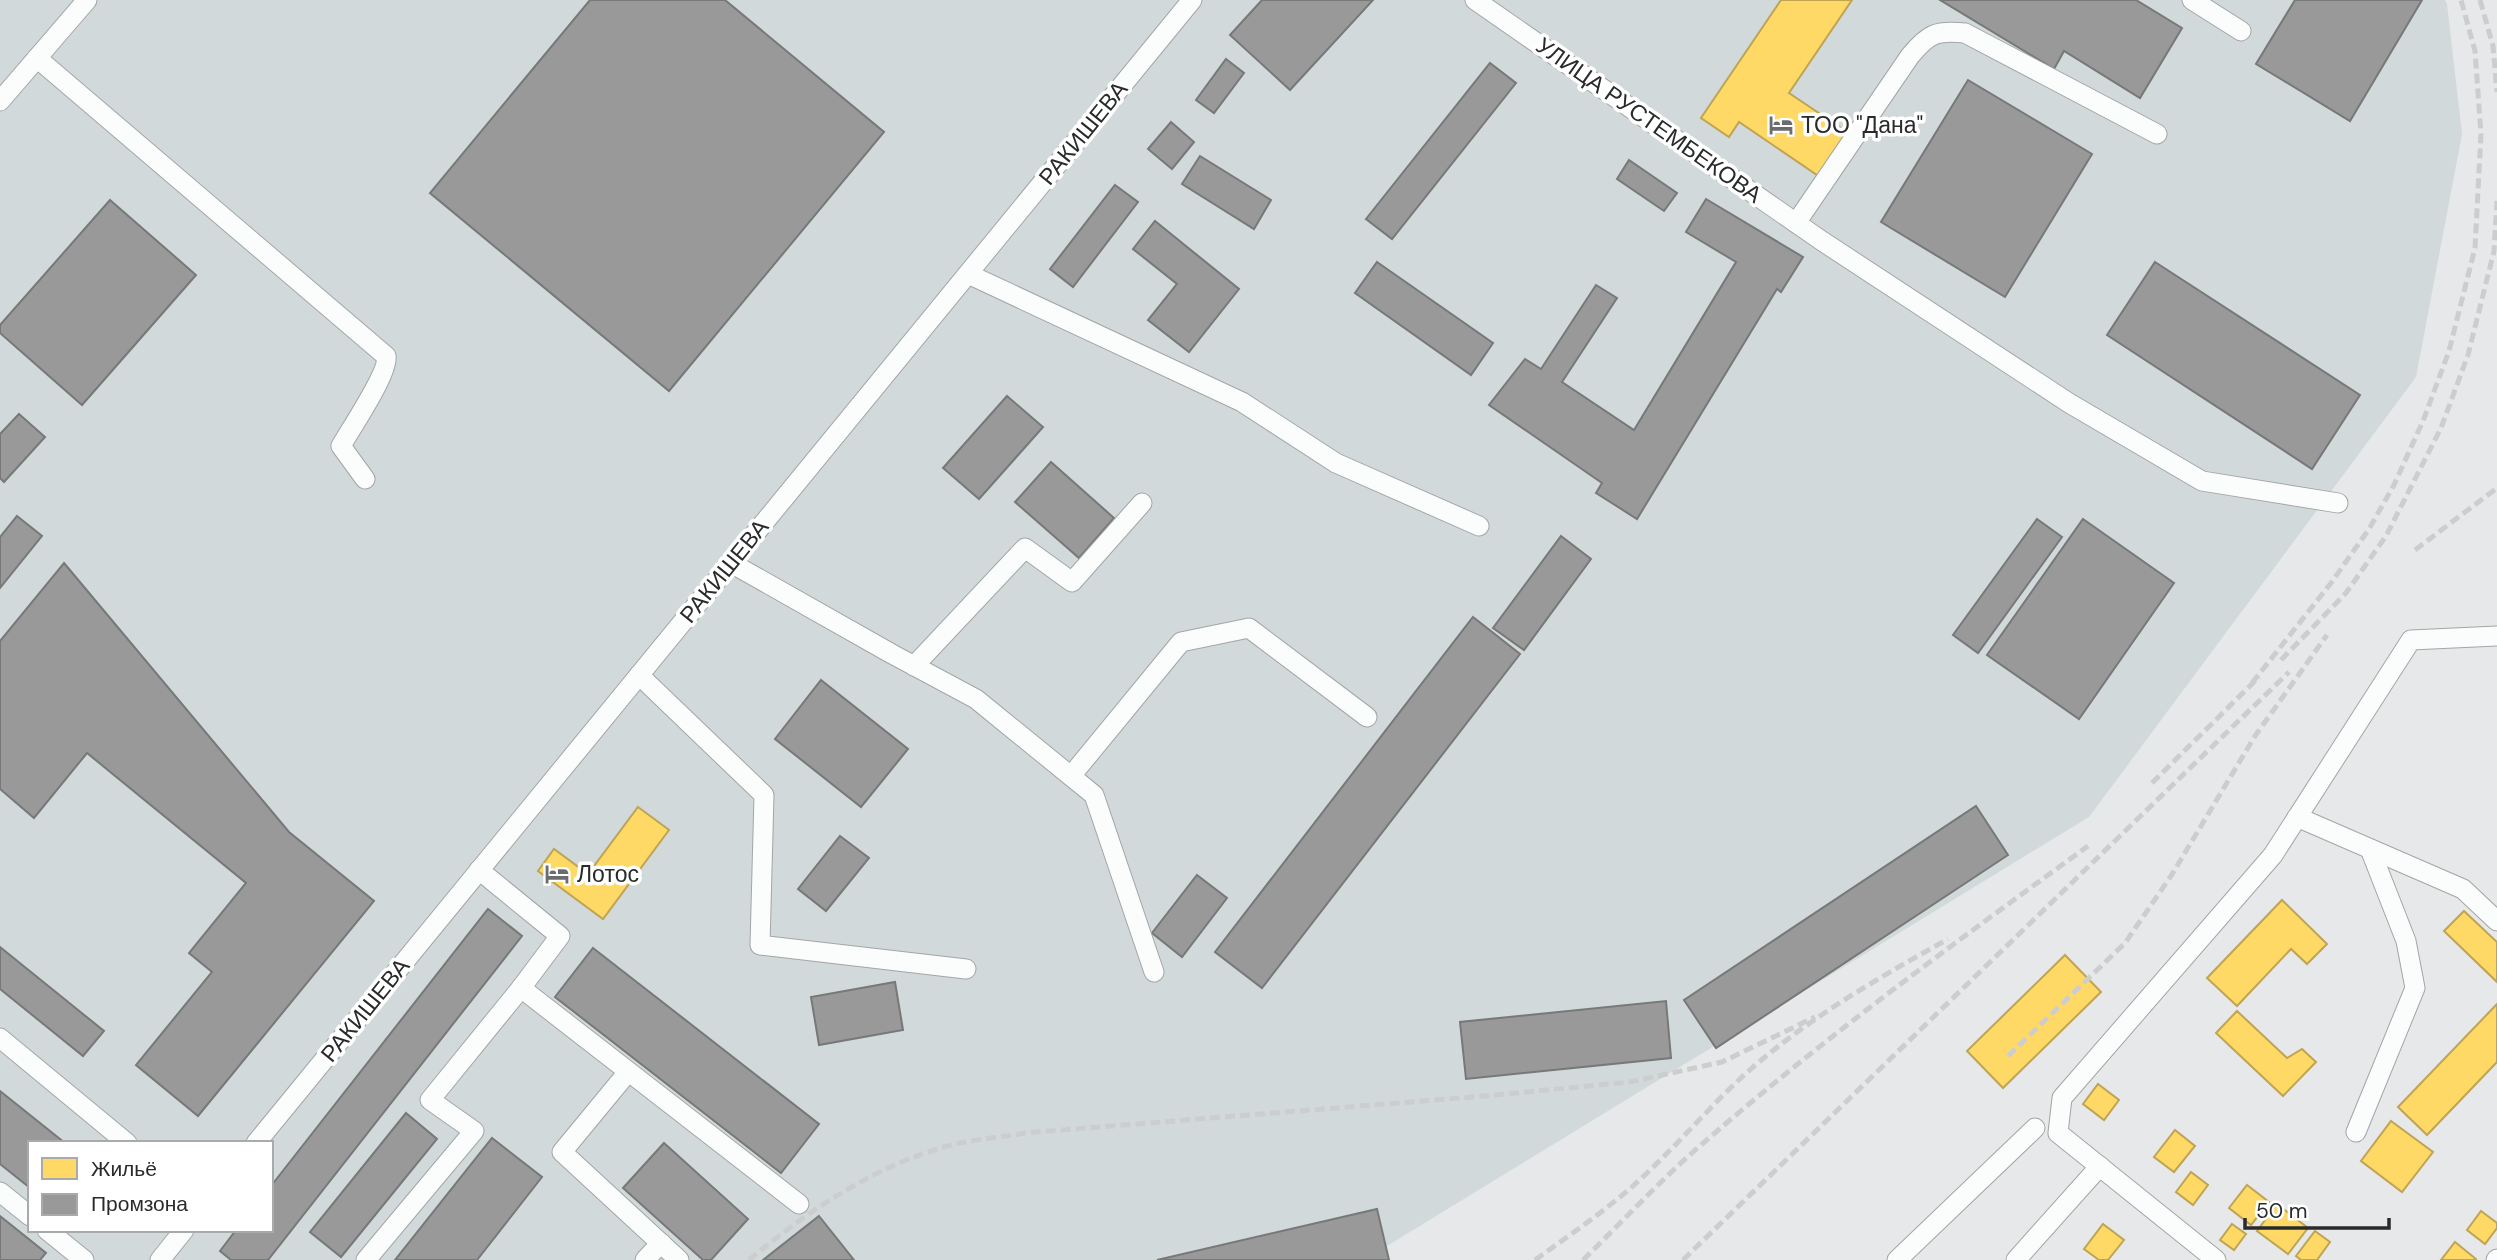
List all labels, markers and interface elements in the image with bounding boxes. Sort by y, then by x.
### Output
street label: УЛИЦА РУСТЕМБЕКОВА [1530,31,1768,210]
street label: РАКИШЕВА [1032,74,1135,191]
place label: ТОО "Дана" [1801,110,1923,140]
hotel icon: ТОО "Дана" [1767,111,1795,139]
street label: РАКИШЕВА [673,512,776,629]
place label: Лотос [577,859,639,889]
hotel icon: Лотос [543,860,571,888]
street label: РАКИШЕВА [314,951,417,1068]
legend [28,1141,273,1232]
text: Жильё [91,1155,157,1183]
scale bar [2245,1186,2388,1230]
text: Промзона [91,1190,188,1218]
text: 50 m [2256,1197,2307,1225]

